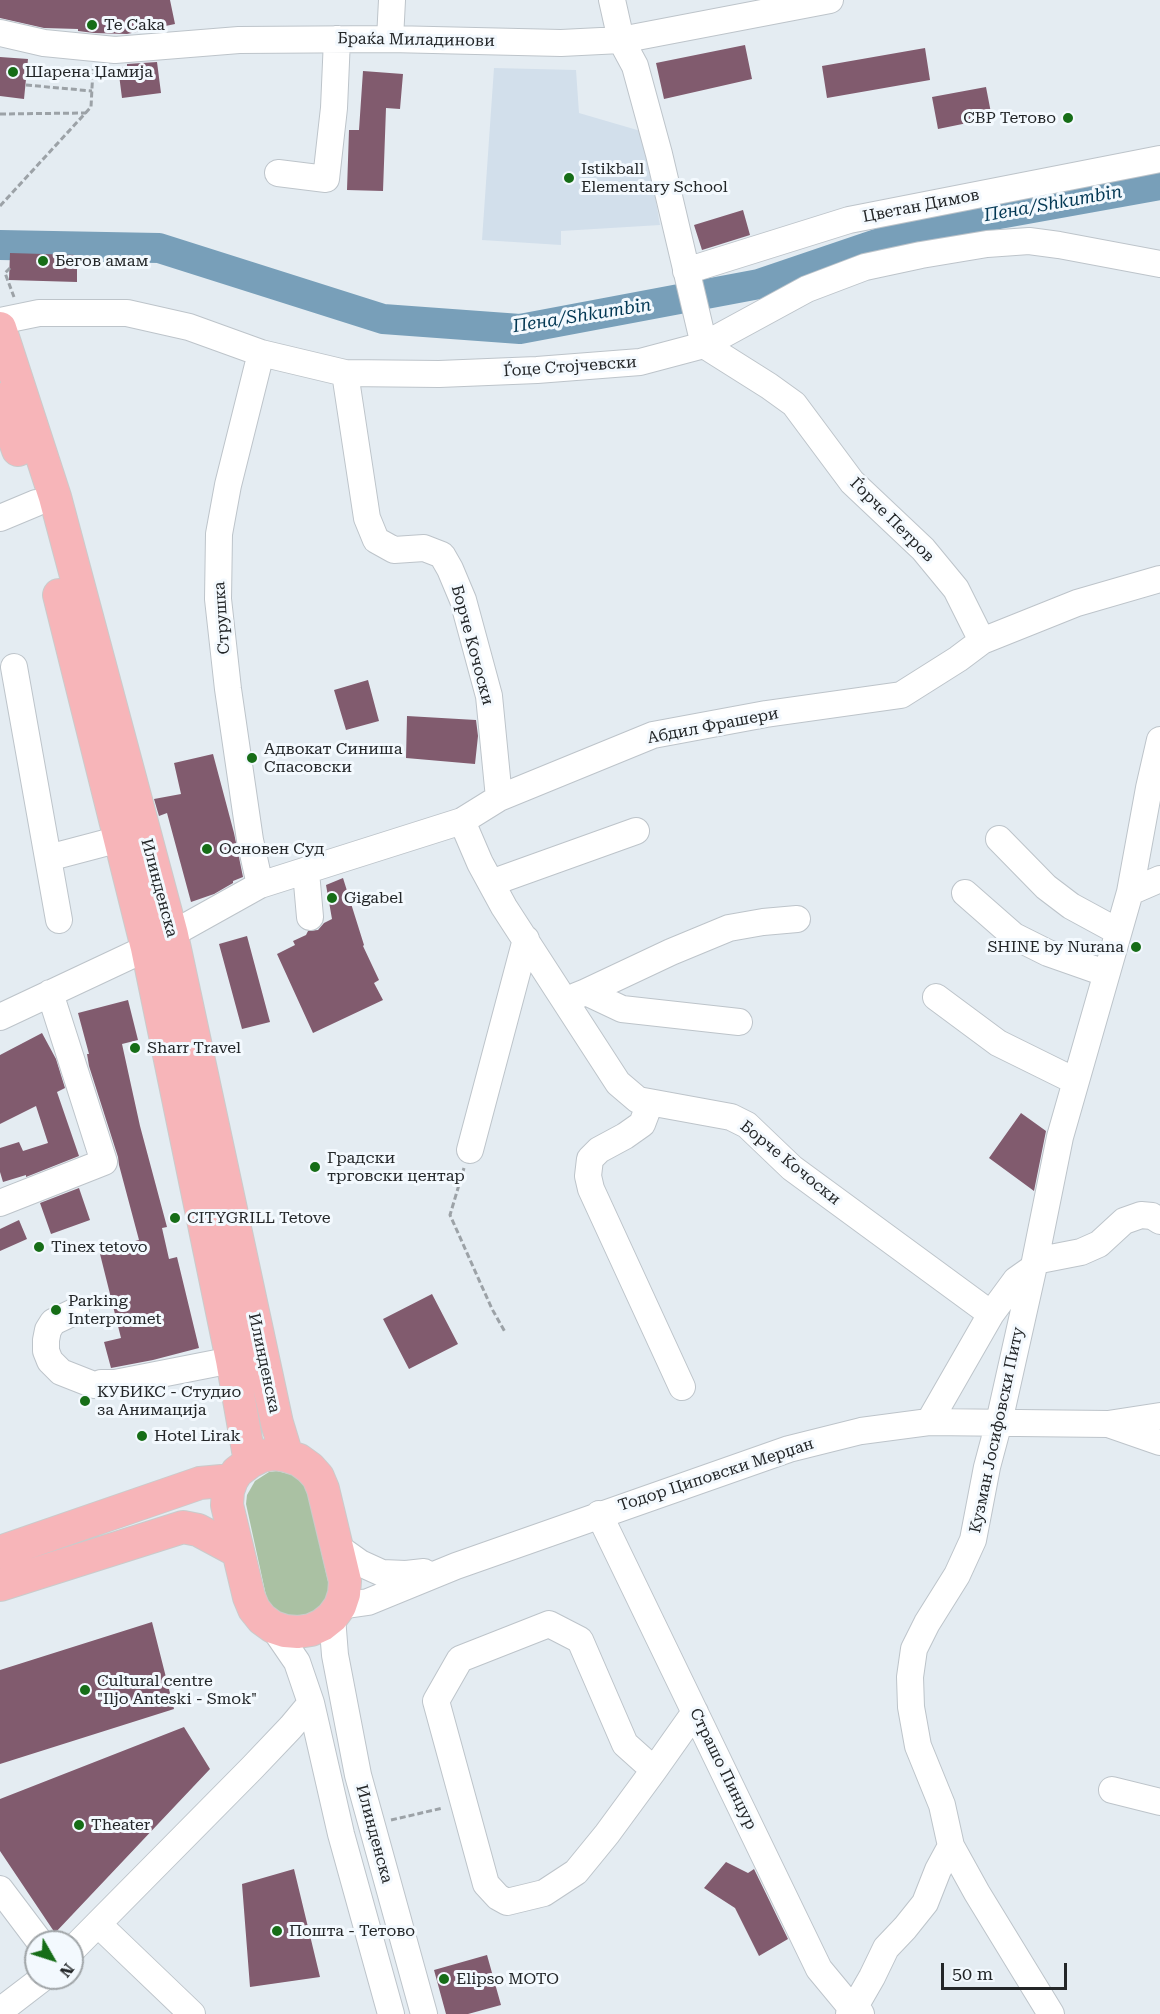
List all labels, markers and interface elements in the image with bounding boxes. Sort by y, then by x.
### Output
place label: Te Caka [104,15,165,35]
marker: Te Caka [85,18,99,32]
street label: Браќа Миладинови [337,29,495,51]
place label: Шарена Џамија [25,62,153,82]
marker: Шарена Џамија [6,65,20,79]
place label: СВР Тетово [963,108,1056,128]
marker: СВР Тетово [1061,111,1075,125]
place label: Istikball Elementary School [581,159,728,197]
marker: Istikball Elementary School [562,171,576,185]
water label: Пена/Shkumbin [982,181,1124,227]
street label: Цветан Димов [861,185,981,227]
place label: Бегов амам [55,251,148,271]
marker: Бегов амам [36,254,50,268]
water label: Пена/Shkumbin [511,294,653,338]
street label: Ѓоце Стојчевски [503,353,637,381]
street label: Ѓорче Петров [846,474,938,566]
street label: Струшка [210,581,234,655]
street label: Борче Кочоски [447,583,497,707]
street label: Абдил Фрашери [646,704,780,748]
place label: Адвокат Синиша Спасовски [264,739,402,777]
marker: Адвокат Синиша Спасовски [245,751,259,765]
street label: Илинденска [137,836,181,940]
place label: Основен Суд [219,839,324,859]
marker: Основен Суд [200,842,214,856]
place label: Gigabel [344,888,403,908]
marker: Gigabel [325,891,339,905]
place label: SHINE by Nurana [987,937,1124,957]
marker: SHINE by Nurana [1129,940,1143,954]
place label: Sharr Travel [147,1038,241,1058]
marker: Sharr Travel [128,1041,142,1055]
street label: Борче Кочоски [736,1117,844,1209]
place label: Градски трговски центар [327,1148,465,1186]
marker: Градски трговски центар [308,1160,322,1174]
place label: CITYGRILL Tetove [187,1208,331,1228]
marker: CITYGRILL Tetove [168,1211,182,1225]
place label: Tinex tetovo [51,1237,148,1257]
marker: Tinex tetovo [32,1240,46,1254]
place label: Parking Interpromet [68,1291,162,1329]
marker: Parking Interpromet [49,1303,63,1317]
street label: Илинденска [244,1311,284,1415]
street label: Кузман Јосифовски Питу [966,1325,1028,1535]
place label: КУБИКС - Студио за Анимација [97,1382,241,1420]
marker: КУБИКС - Студио за Анимација [78,1394,92,1408]
place label: Hotel Lirak [154,1426,241,1446]
marker: Hotel Lirak [135,1429,149,1443]
street label: Тодор Циповски Мерџан [616,1434,816,1516]
place label: Cultural centre "Iljo Anteski - Smok" [97,1671,257,1709]
marker: Cultural centre "Iljo Anteski - Smok" [78,1683,92,1697]
street label: Страшо Пинџур [685,1705,761,1833]
street label: Илинденска [352,1782,396,1886]
place label: Theater [91,1815,150,1835]
marker: Theater [72,1818,86,1832]
place label: Пошта - Тетово [289,1921,415,1941]
marker: Пошта - Тетово [270,1924,284,1938]
north arrow [24,1930,84,1990]
scale bar [944,1951,1070,1989]
text: N [56,1960,78,1981]
text: 50 m [952,1963,993,1984]
place label: Elipso MOTO [456,1969,559,1989]
marker: Elipso MOTO [437,1972,451,1986]

